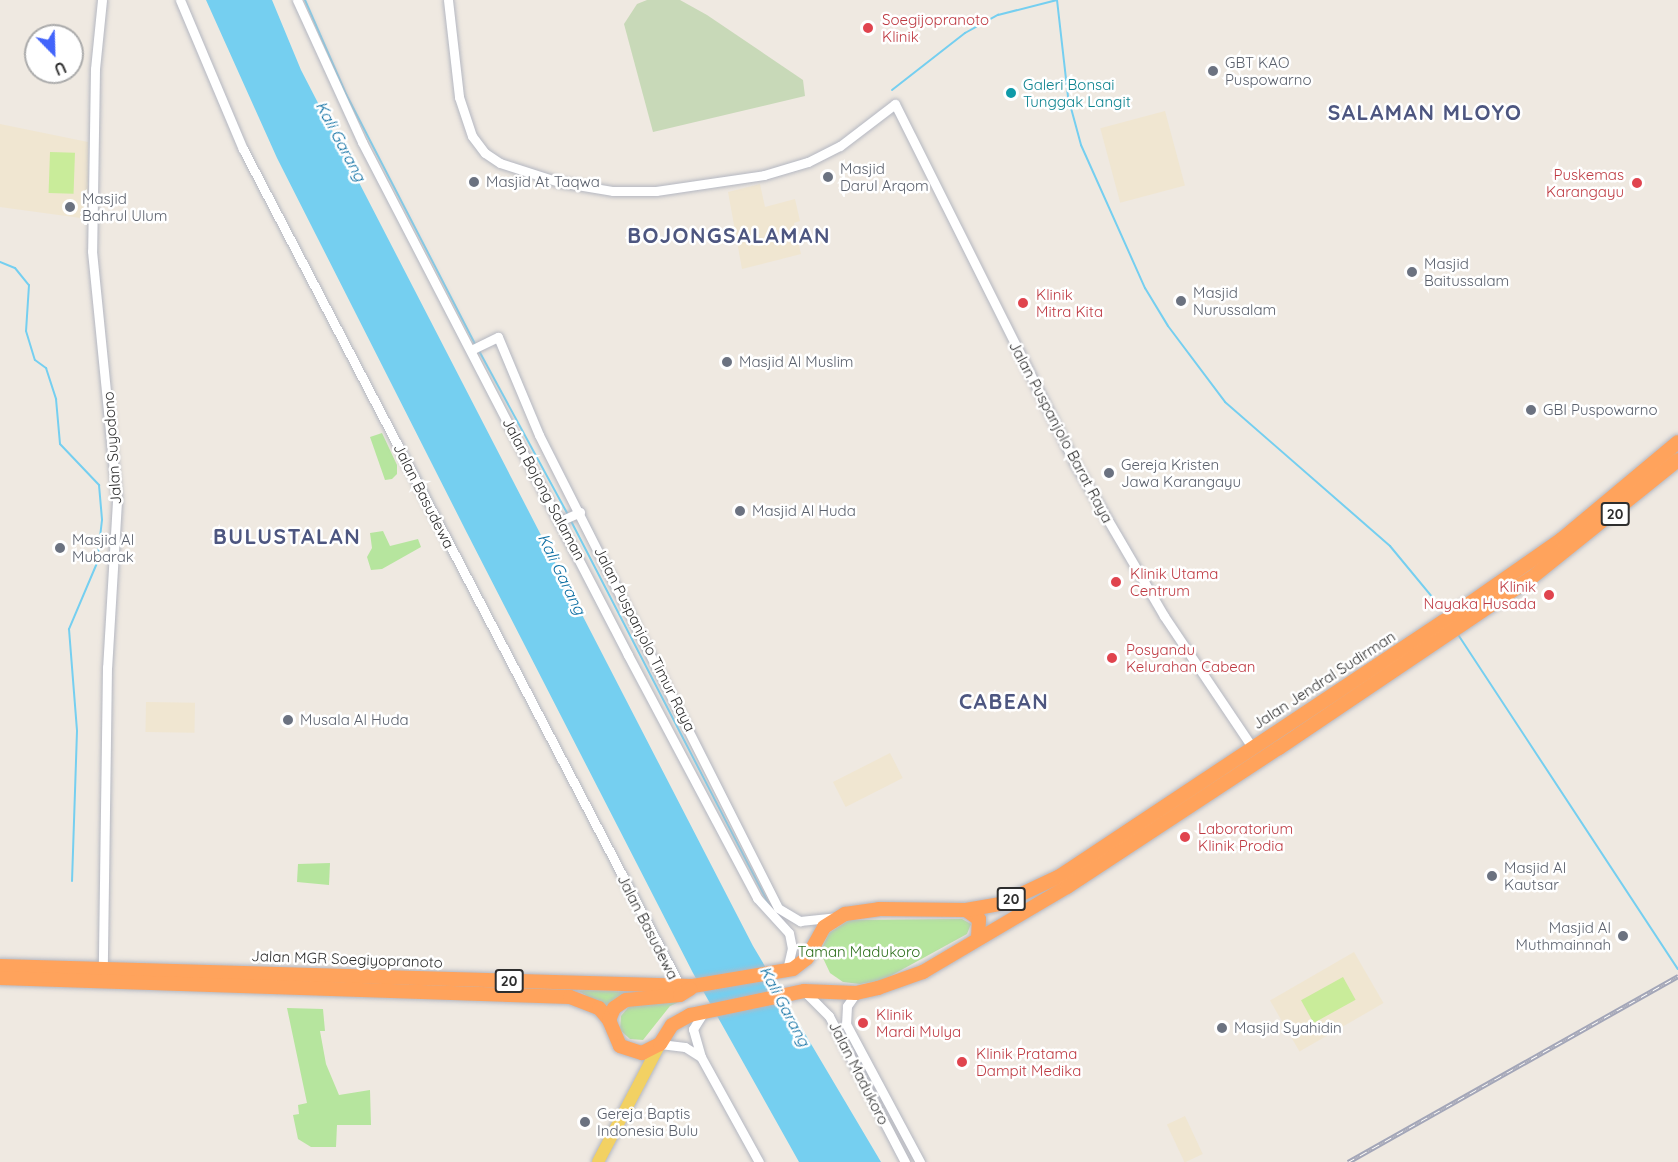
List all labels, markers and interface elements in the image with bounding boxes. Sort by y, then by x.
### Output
place label: Soegijopranoto Klinik [882,10,989,45]
marker: Soegijopranoto Klinik [859,19,877,37]
north arrow [24,24,84,84]
place label: GBT KAO Puspowarno [1225,53,1312,88]
text: U [51,57,69,80]
marker: GBT KAO Puspowarno [1206,64,1220,78]
place label: Galeri Bonsai Tunggak Langit [1023,75,1131,110]
marker: Galeri Bonsai Tunggak Langit [1004,86,1018,100]
water label: Kali Garang [312,98,370,184]
district label: SALAMAN MLOYO [1328,99,1522,125]
place label: Masjid Darul Arqom [840,159,929,194]
place label: Puskemas Karangayu [1546,165,1624,200]
marker: Masjid Darul Arqom [821,170,835,184]
place label: Masjid At Taqwa [486,173,600,191]
marker: Puskemas Karangayu [1628,174,1646,192]
marker: Masjid At Taqwa [467,175,481,189]
place label: Masjid Bahrul Ulum [82,189,168,224]
marker: Masjid Bahrul Ulum [63,200,77,214]
district label: BOJONGSALAMAN [627,222,831,248]
place label: Masjid Baitussalam [1424,254,1509,289]
marker: Masjid Baitussalam [1405,265,1419,279]
place label: Masjid Nurussalam [1193,283,1276,318]
place label: Klinik Mitra Kita [1036,285,1103,320]
marker: Klinik Mitra Kita [1014,294,1032,312]
marker: Masjid Nurussalam [1174,294,1188,308]
street label: Jalan Puspanjolo Barat Raya [1005,338,1117,526]
place label: Masjid Al Muslim [739,353,854,371]
marker: Masjid Al Muslim [720,355,734,369]
street label: Jalan Suyodono [99,391,125,505]
place label: GBI Puspowarno [1543,401,1658,419]
marker: GBI Puspowarno [1524,403,1538,417]
street label: Jalan Bojong Salaman [499,415,589,563]
street label: Jalan Basudewa [390,441,458,551]
place label: Gereja Kristen Jawa Karangayu [1121,455,1241,490]
marker: Gereja Kristen Jawa Karangayu [1102,466,1116,480]
place label: Masjid Al Huda [752,502,856,520]
road number: 20 [1600,503,1630,525]
marker: Masjid Al Huda [733,504,747,518]
district label: BULUSTALAN [213,523,361,549]
place label: Masjid Al Mubarak [72,530,134,565]
water label: Kali Garang [534,530,590,618]
marker: Masjid Al Mubarak [53,541,67,555]
street label: Jalan Puspanjolo Timur Raya [590,544,700,734]
place label: Klinik Utama Centrum [1130,564,1218,599]
marker: Klinik Utama Centrum [1107,573,1125,591]
place label: Klinik Nayaka Husada [1423,577,1536,612]
marker: Klinik Nayaka Husada [1540,586,1558,604]
street label: Jalan Jendral Sudirman [1249,627,1399,733]
place label: Posyandu Kelurahan Cabean [1126,640,1256,675]
marker: Posyandu Kelurahan Cabean [1103,649,1121,667]
district label: CABEAN [959,688,1049,714]
place label: Musala Al Huda [300,711,409,729]
marker: Musala Al Huda [281,713,295,727]
place label: Laboratorium Klinik Prodia [1198,819,1293,854]
marker: Laboratorium Klinik Prodia [1176,828,1194,846]
place label: Masjid Al Kautsar [1504,858,1566,893]
marker: Masjid Al Kautsar [1485,869,1499,883]
street label: Jalan Basudewa [614,872,682,982]
road number: 20 [996,888,1026,910]
place label: Masjid Al Muthmainnah [1516,918,1611,953]
marker: Masjid Al Muthmainnah [1616,929,1630,943]
park label: Taman Madukoro [798,943,920,961]
street label: Jalan MGR Soegiyopranoto [251,947,443,971]
water label: Kali Garang [756,963,814,1049]
road number: 20 [494,970,524,992]
place label: Klinik Mardi Mulya [876,1005,961,1040]
marker: Klinik Mardi Mulya [854,1014,872,1032]
street label: Jalan Madukoro [825,1018,893,1128]
place label: Masjid Syahidin [1234,1019,1342,1037]
marker: Masjid Syahidin [1215,1021,1229,1035]
place label: Klinik Pratama Dampit Medika [976,1044,1081,1079]
marker: Klinik Pratama Dampit Medika [953,1053,971,1071]
place label: Gereja Baptis Indonesia Bulu [597,1104,698,1139]
marker: Gereja Baptis Indonesia Bulu [578,1115,592,1129]

